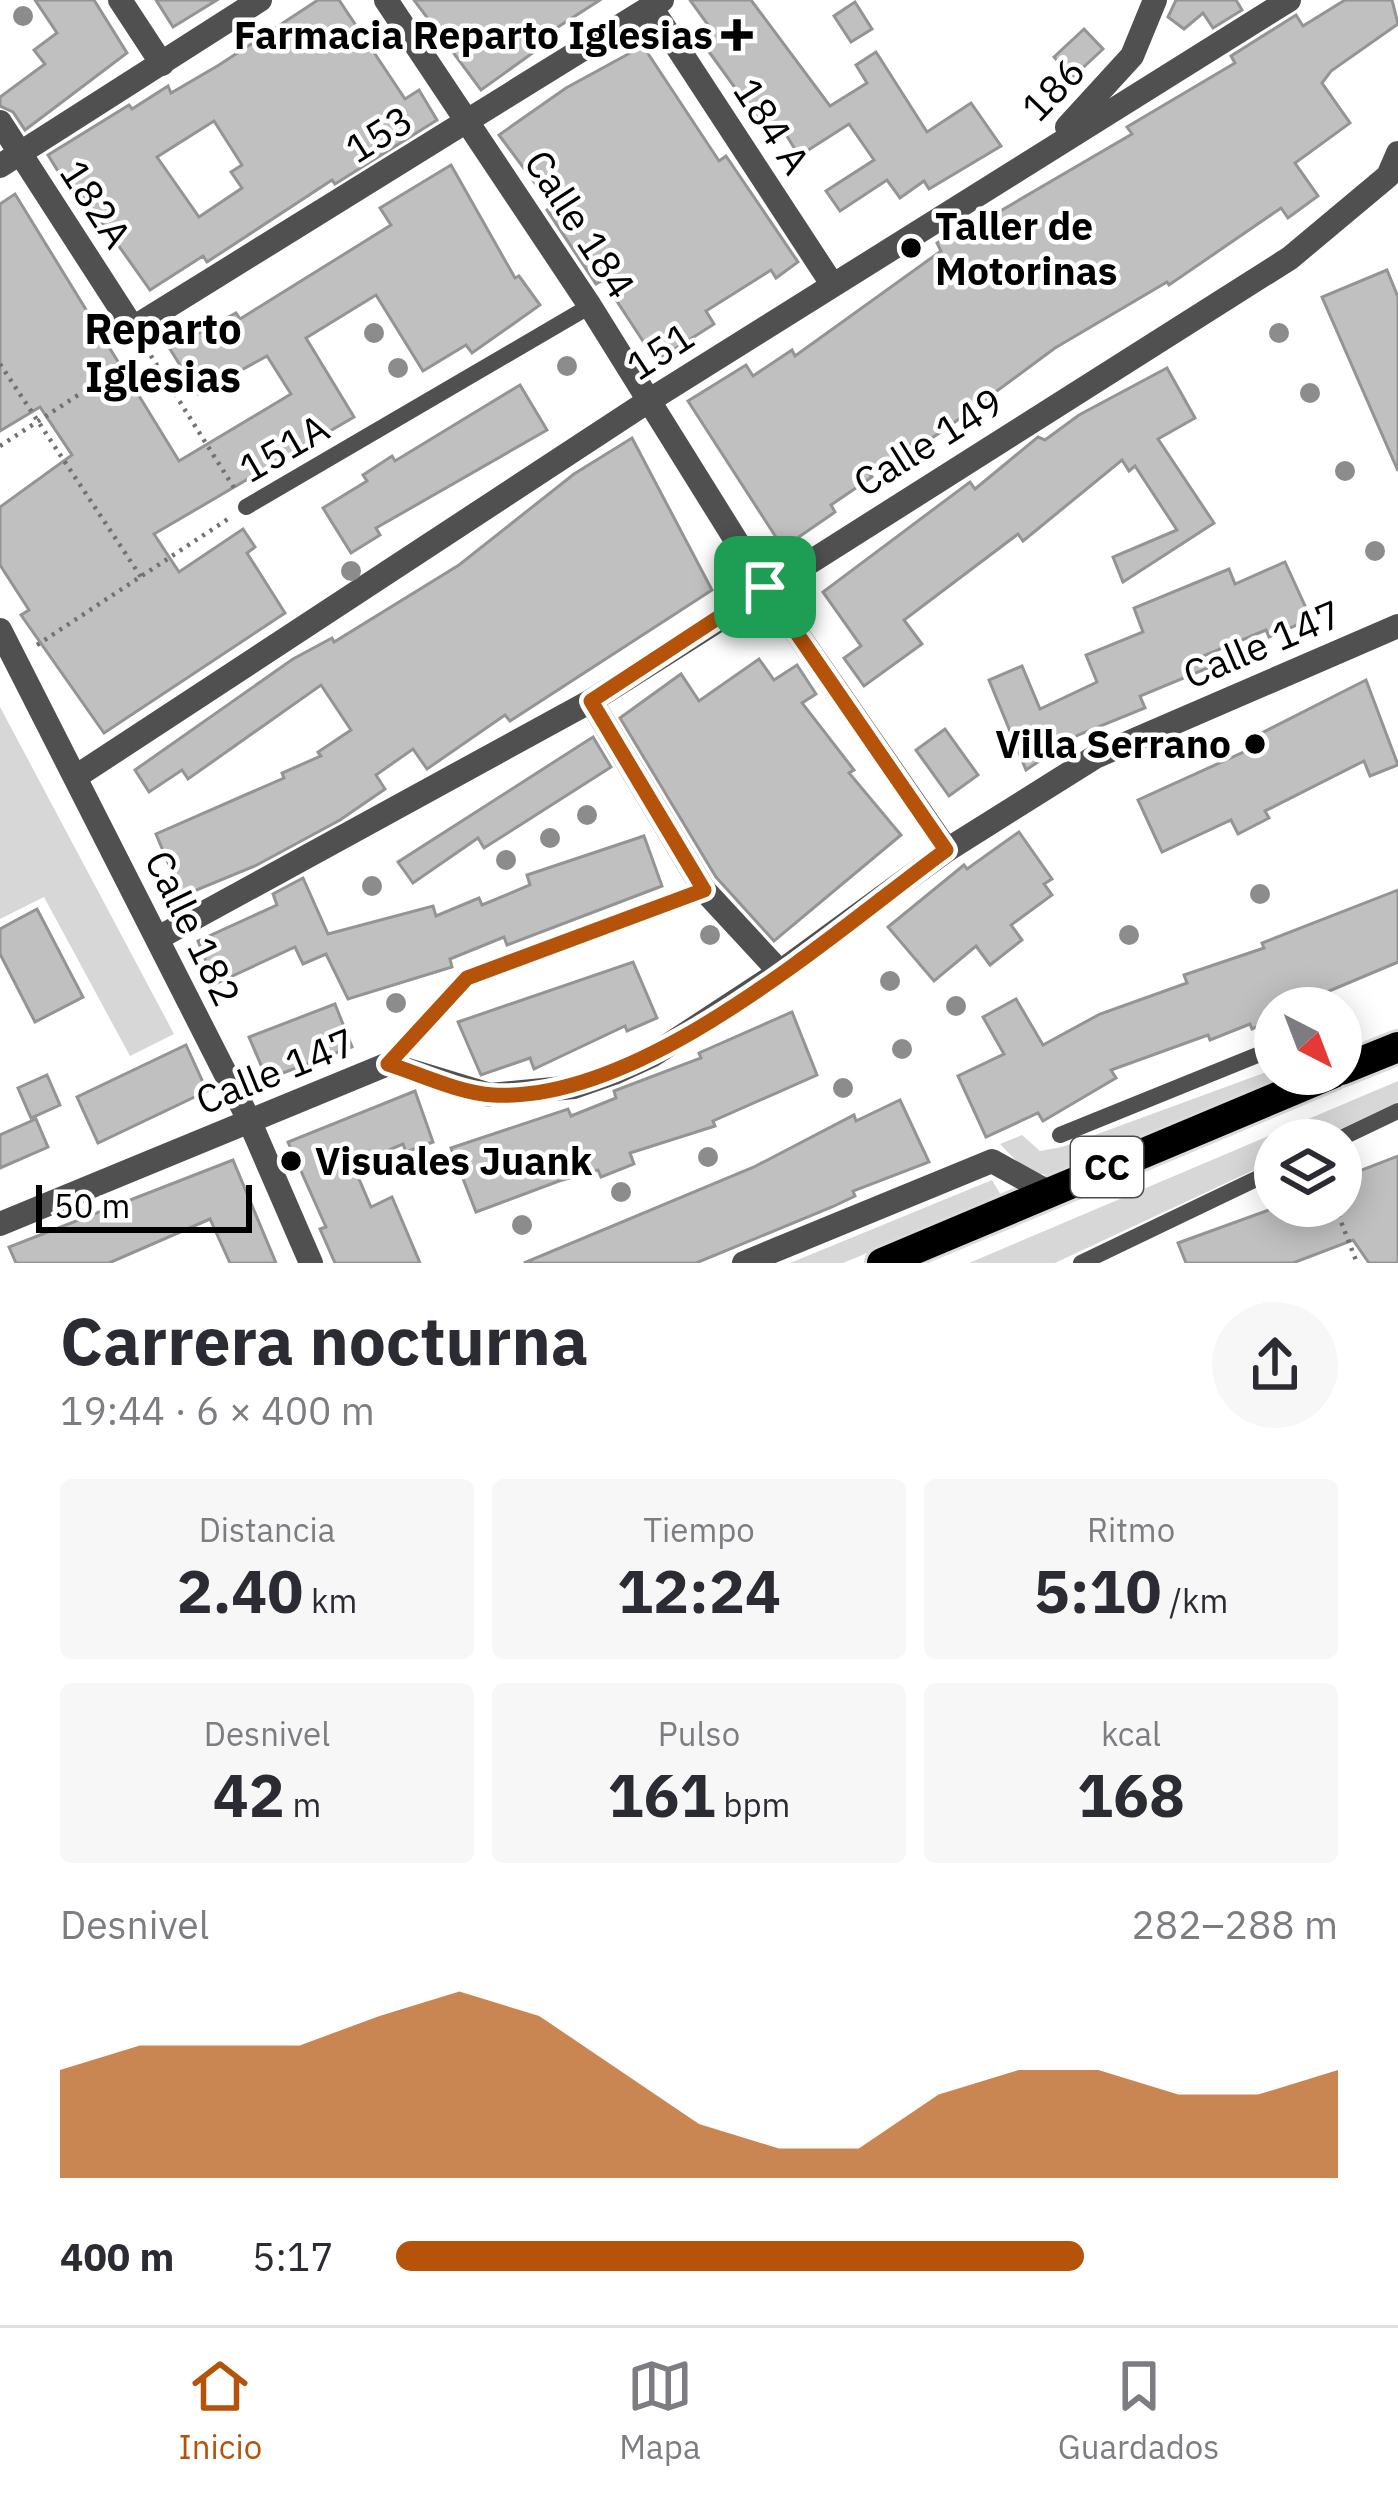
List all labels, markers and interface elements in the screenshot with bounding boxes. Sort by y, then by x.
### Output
place label: Farmacia Reparto Iglesias [234,9,713,60]
marker: Farmacia Reparto Iglesias [724,22,750,48]
street label: 186 [1010,46,1095,132]
street label: 184 A [723,68,822,183]
street label: 153 [335,93,422,174]
street label: Calle 184 [514,140,647,308]
street label: 182A [49,150,144,258]
place label: Taller de Motorinas [935,200,1117,296]
marker: Taller de Motorinas [898,235,924,261]
district label: Reparto Iglesias [84,301,242,404]
street label: 151 [616,310,703,391]
street label: Calle 149 [843,376,1012,507]
street label: 151A [230,402,338,493]
pin [714,536,816,638]
icon: arrive [732,554,798,620]
street label: Calle 147 [1175,587,1349,700]
place label: Villa Serrano [995,718,1231,769]
marker: Villa Serrano [1242,731,1268,757]
street label: Calle 182 [134,842,253,1014]
north arrow [1254,987,1362,1095]
map controls [1254,987,1362,1227]
street label: Calle 147 [188,1016,362,1125]
button: layers [1254,1119,1362,1227]
place label: Visuales Juank [315,1135,593,1186]
road number: CC [1071,1137,1143,1197]
marker: Visuales Juank [278,1148,304,1174]
scale bar [36,1179,252,1232]
text: 50 m [54,1184,130,1227]
text: Carrera nocturna [60,1297,588,1383]
button: share [1212,1302,1338,1428]
text: 19:44 · 6 × 400 m [60,1385,375,1436]
text: Distancia [199,1508,335,1551]
text: Tiempo [643,1508,755,1551]
text: Ritmo [1087,1508,1175,1551]
text: 2.40 [177,1551,303,1630]
text: 12:24 [617,1551,781,1630]
text: 5:10 [1034,1551,1162,1630]
text: km [303,1579,357,1622]
text: /km [1162,1579,1228,1622]
text: Desnivel [204,1712,330,1755]
text: Pulso [658,1712,740,1755]
text: kcal [1101,1712,1161,1755]
text: 42 [213,1755,285,1834]
text: 161 [608,1755,716,1834]
text: 168 [1077,1755,1185,1834]
text: m [285,1783,321,1826]
text: bpm [716,1783,790,1826]
text: Desnivel [60,1899,209,1950]
text: 282–288 m [1131,1899,1338,1950]
text: 400 m [60,2231,174,2282]
text: 5:17 [252,2231,334,2282]
tab: Inicio [179,2353,262,2468]
tab: Mapa [619,2353,701,2468]
tab: Guardados [1058,2353,1219,2468]

